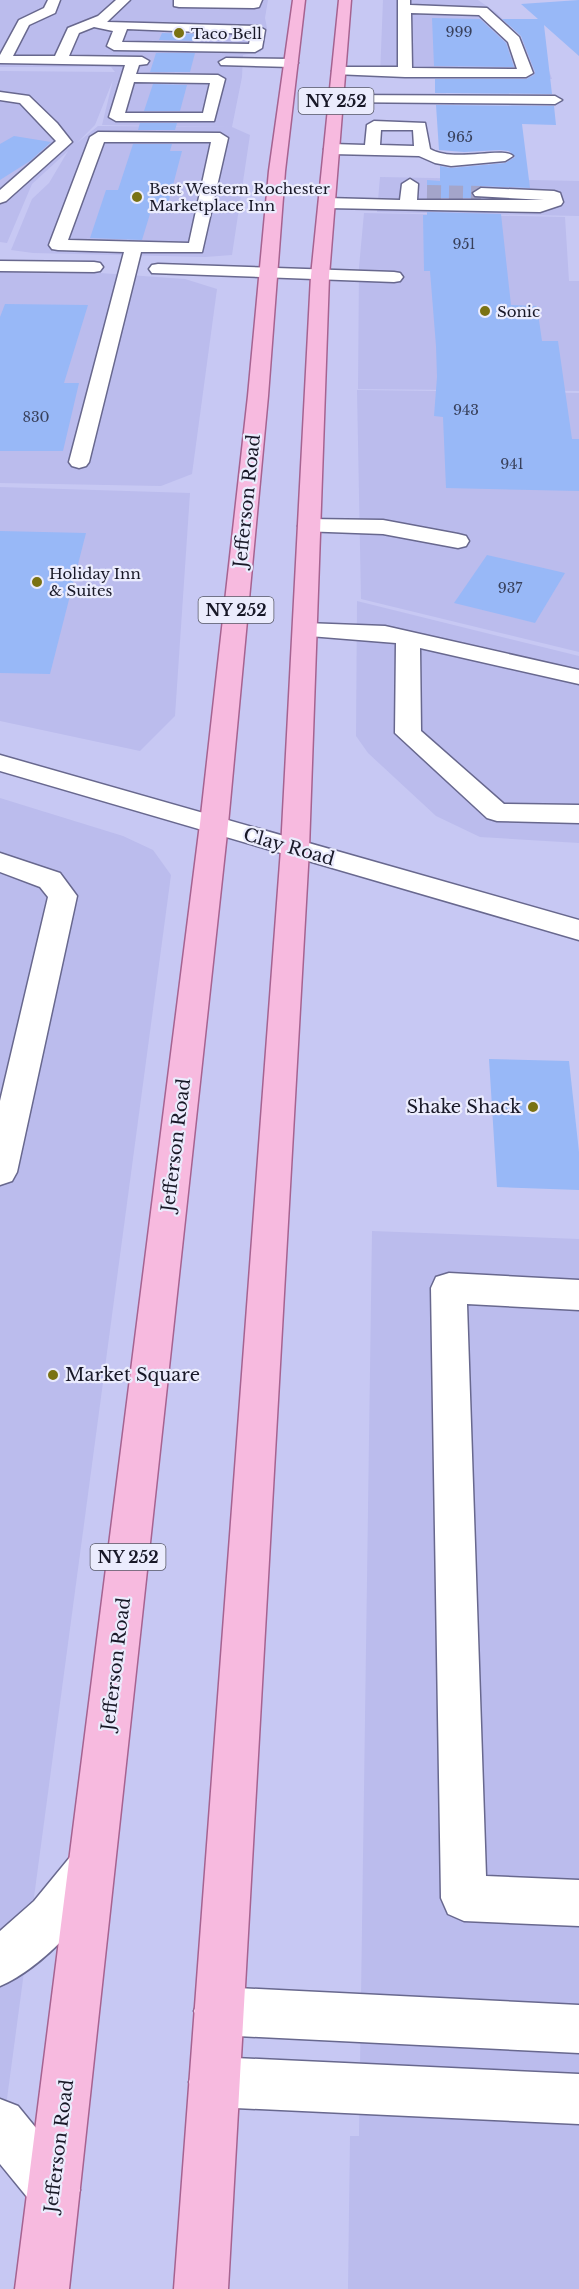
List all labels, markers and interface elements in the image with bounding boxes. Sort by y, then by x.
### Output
house number: 999 [445,23,473,41]
place label: Taco Bell [191,24,262,43]
marker: Taco Bell [172,26,186,40]
road number: NY 252 [298,88,374,114]
house number: 965 [447,128,473,146]
place label: Best Western Rochester Marketplace Inn [149,179,331,215]
marker: Best Western Rochester Marketplace Inn [130,190,144,204]
house number: 951 [452,235,476,253]
place label: Sonic [497,302,540,321]
marker: Sonic [478,304,492,318]
house number: 943 [453,401,479,419]
house number: 830 [22,408,50,426]
street label: Jefferson Road [229,433,265,571]
house number: 941 [500,455,524,473]
place label: Holiday Inn & Suites [49,564,141,600]
marker: Holiday Inn & Suites [30,575,44,589]
house number: 937 [498,579,523,597]
road number: NY 252 [198,597,274,623]
street label: Clay Road [241,823,337,871]
street label: Jefferson Road [157,1077,195,1215]
place label: Shake Shack [406,1096,521,1118]
marker: Shake Shack [526,1100,540,1114]
place label: Market Square [65,1364,200,1386]
marker: Market Square [46,1368,60,1382]
road number: NY 252 [90,1544,166,1570]
street label: Jefferson Road [97,1596,135,1734]
street label: Jefferson Road [40,2078,78,2216]

